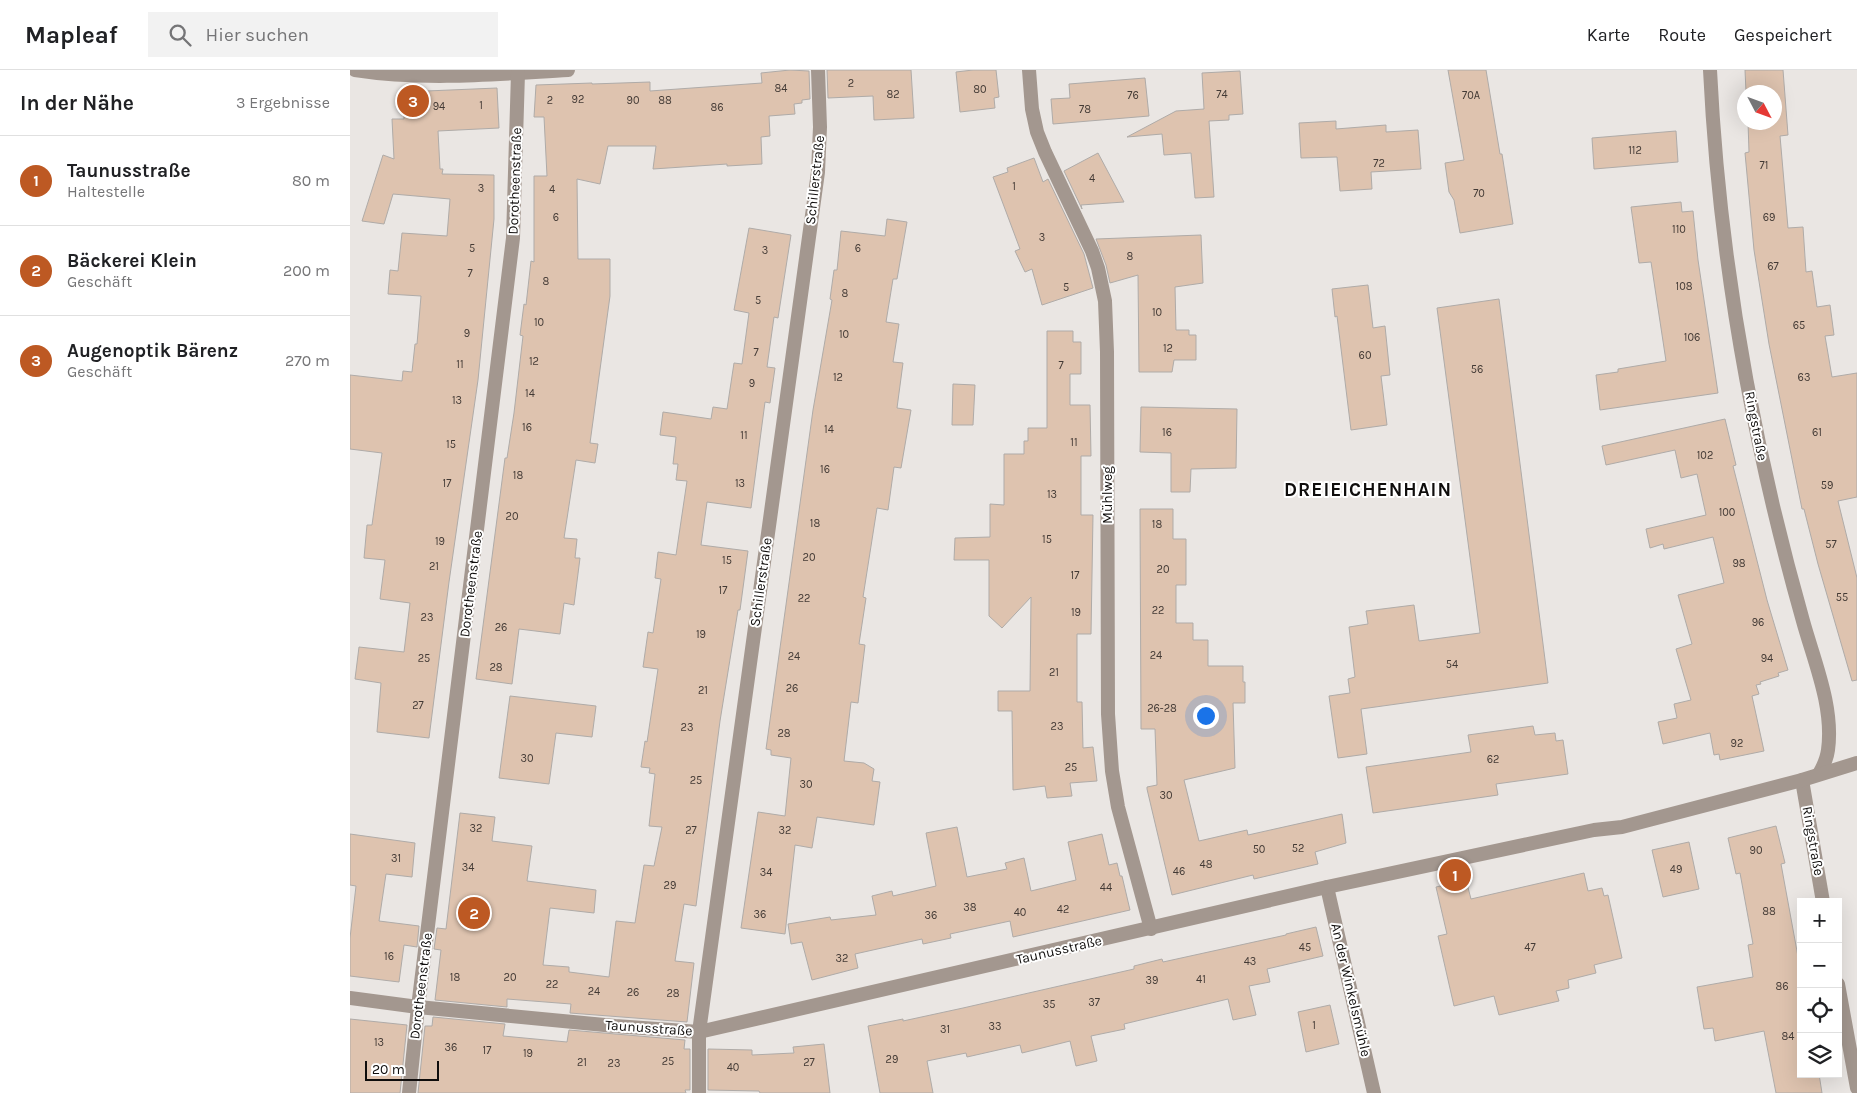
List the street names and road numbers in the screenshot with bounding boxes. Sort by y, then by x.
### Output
street label: Dorotheenstraße [505,127,525,235]
street label: Schillerstraße [802,135,828,225]
street label: Ringstraße [1741,390,1771,462]
street label: Mühlweg [1099,466,1116,524]
street label: Dorotheenstraße [456,530,486,638]
street label: Schillerstraße [746,536,776,628]
street label: Ringstraße [1799,805,1827,877]
street label: An der Winkelsmühle [1327,922,1375,1058]
street label: Dorotheenstraße [406,932,436,1040]
street label: Taunusstraße [1014,932,1104,968]
street label: Taunusstraße [605,1016,693,1040]

